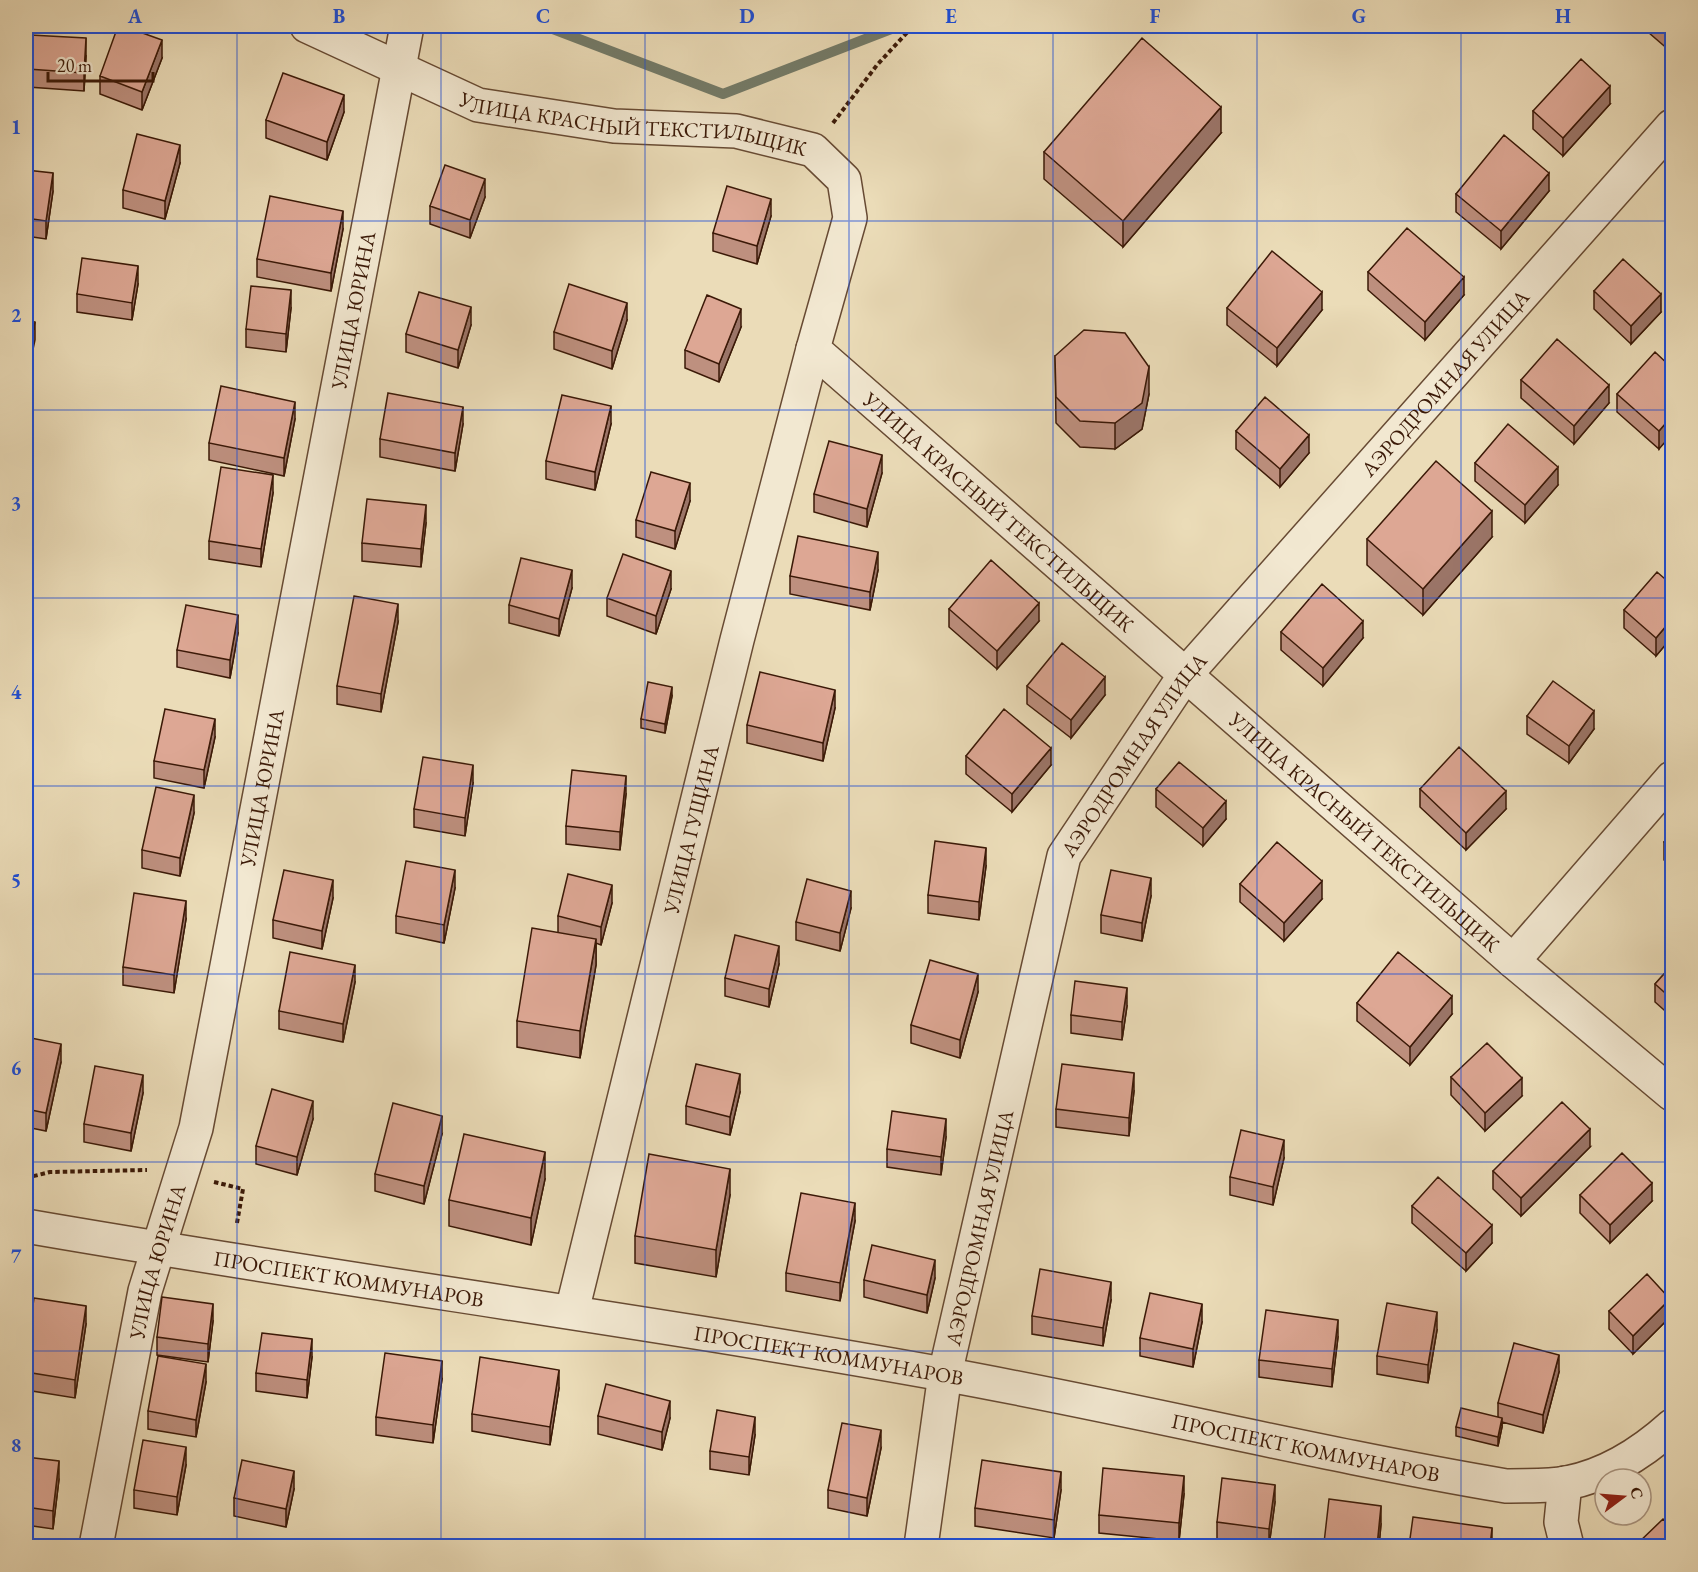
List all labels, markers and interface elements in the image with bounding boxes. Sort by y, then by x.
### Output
text: A [127,3,143,29]
text: B [333,3,345,29]
text: C [536,3,550,29]
text: D [739,3,755,29]
text: E [945,3,957,29]
text: F [1150,3,1161,29]
text: G [1352,3,1366,29]
text: H [1555,3,1571,29]
scale bar [48,45,153,83]
text: 20 m [57,54,92,77]
street label: УЛИЦА КРАСНЫЙ ТЕКСТИЛЬЩИК [454,84,810,162]
text: 1 [11,114,21,140]
street label: УЛИЦА ЮРИНА [324,229,381,393]
street label: АЭРОДРОМНАЯ УЛИЦА [1354,283,1535,482]
text: 2 [11,302,22,328]
street label: УЛИЦА КРАСНЫЙ ТЕКСТИЛЬЩИК [857,385,1140,637]
text: 3 [11,490,21,516]
street label: АЭРОДРОМНАЯ УЛИЦА [1053,646,1212,862]
text: 4 [11,679,22,705]
street label: УЛИЦА КРАСНЫЙ ТЕКСТИЛЬЩИК [1223,705,1506,957]
street label: УЛИЦА ЮРИНА [233,706,290,870]
street label: УЛИЦА ГУЩИНА [656,742,724,918]
text: 5 [11,867,21,893]
text: 6 [11,1055,22,1081]
street label: АЭРОДРОМНАЯ УЛИЦА [938,1107,1019,1349]
street label: УЛИЦА ЮРИНА [122,1180,191,1343]
text: 7 [11,1243,22,1269]
street label: ПРОСПЕКТ КОММУНАРОВ [212,1244,486,1312]
street label: ПРОСПЕКТ КОММУНАРОВ [692,1319,966,1391]
street label: ПРОСПЕКТ КОММУНАРОВ [1169,1407,1442,1487]
text: 8 [11,1432,21,1458]
north arrow [1593,1467,1653,1527]
text: С [1625,1485,1649,1501]

